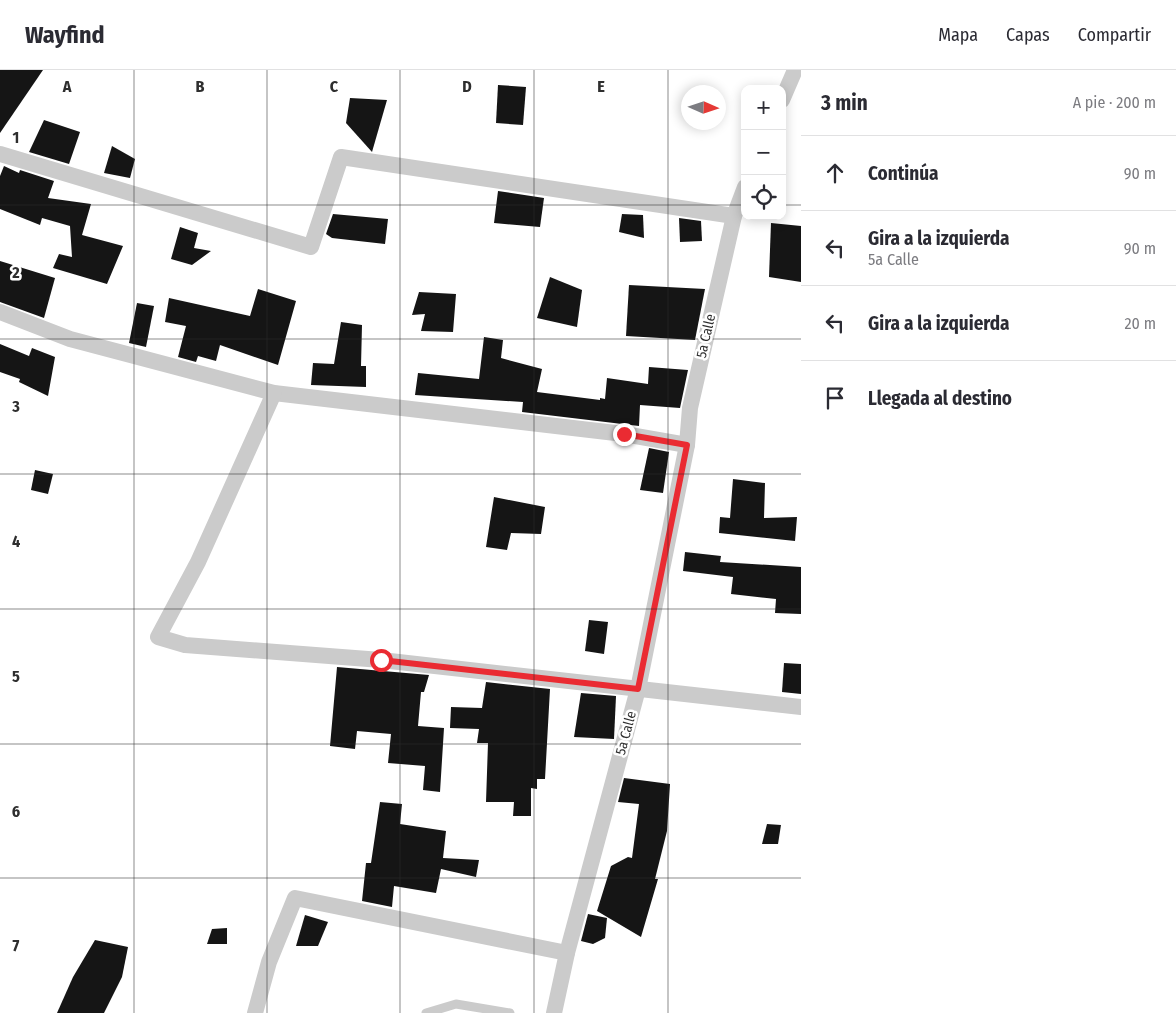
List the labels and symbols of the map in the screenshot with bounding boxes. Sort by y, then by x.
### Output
text: A [62,77,72,96]
text: B [196,77,205,96]
text: C [330,77,339,96]
text: D [462,77,472,96]
text: E [597,77,605,96]
north arrow [681,85,726,130]
text: 1 [13,128,19,147]
text: 2 [11,263,20,282]
street label: 5a Calle [693,312,719,360]
text: 3 [11,397,20,416]
route end [613,423,636,446]
text: 4 [12,532,20,551]
route start [370,649,393,672]
text: 5 [12,667,20,686]
street label: 5a Calle [612,709,640,757]
text: 6 [12,802,20,821]
text: 7 [13,936,20,955]

